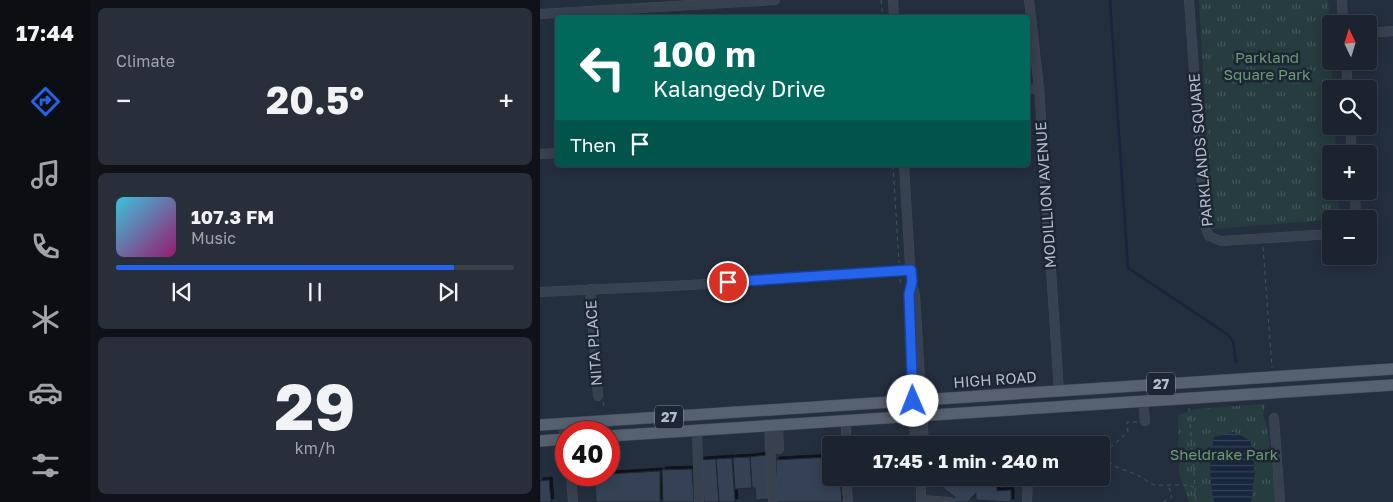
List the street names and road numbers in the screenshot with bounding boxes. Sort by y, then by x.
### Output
street label: PARKLANDS SQUARE [1184,73,1216,228]
street label: MODILLION AVENUE [1031,121,1059,269]
street label: NITA PLACE [581,300,605,387]
street label: HIGH ROAD [953,367,1037,391]
road number: 27 [1147,372,1175,396]
road number: 27 [655,406,683,428]

